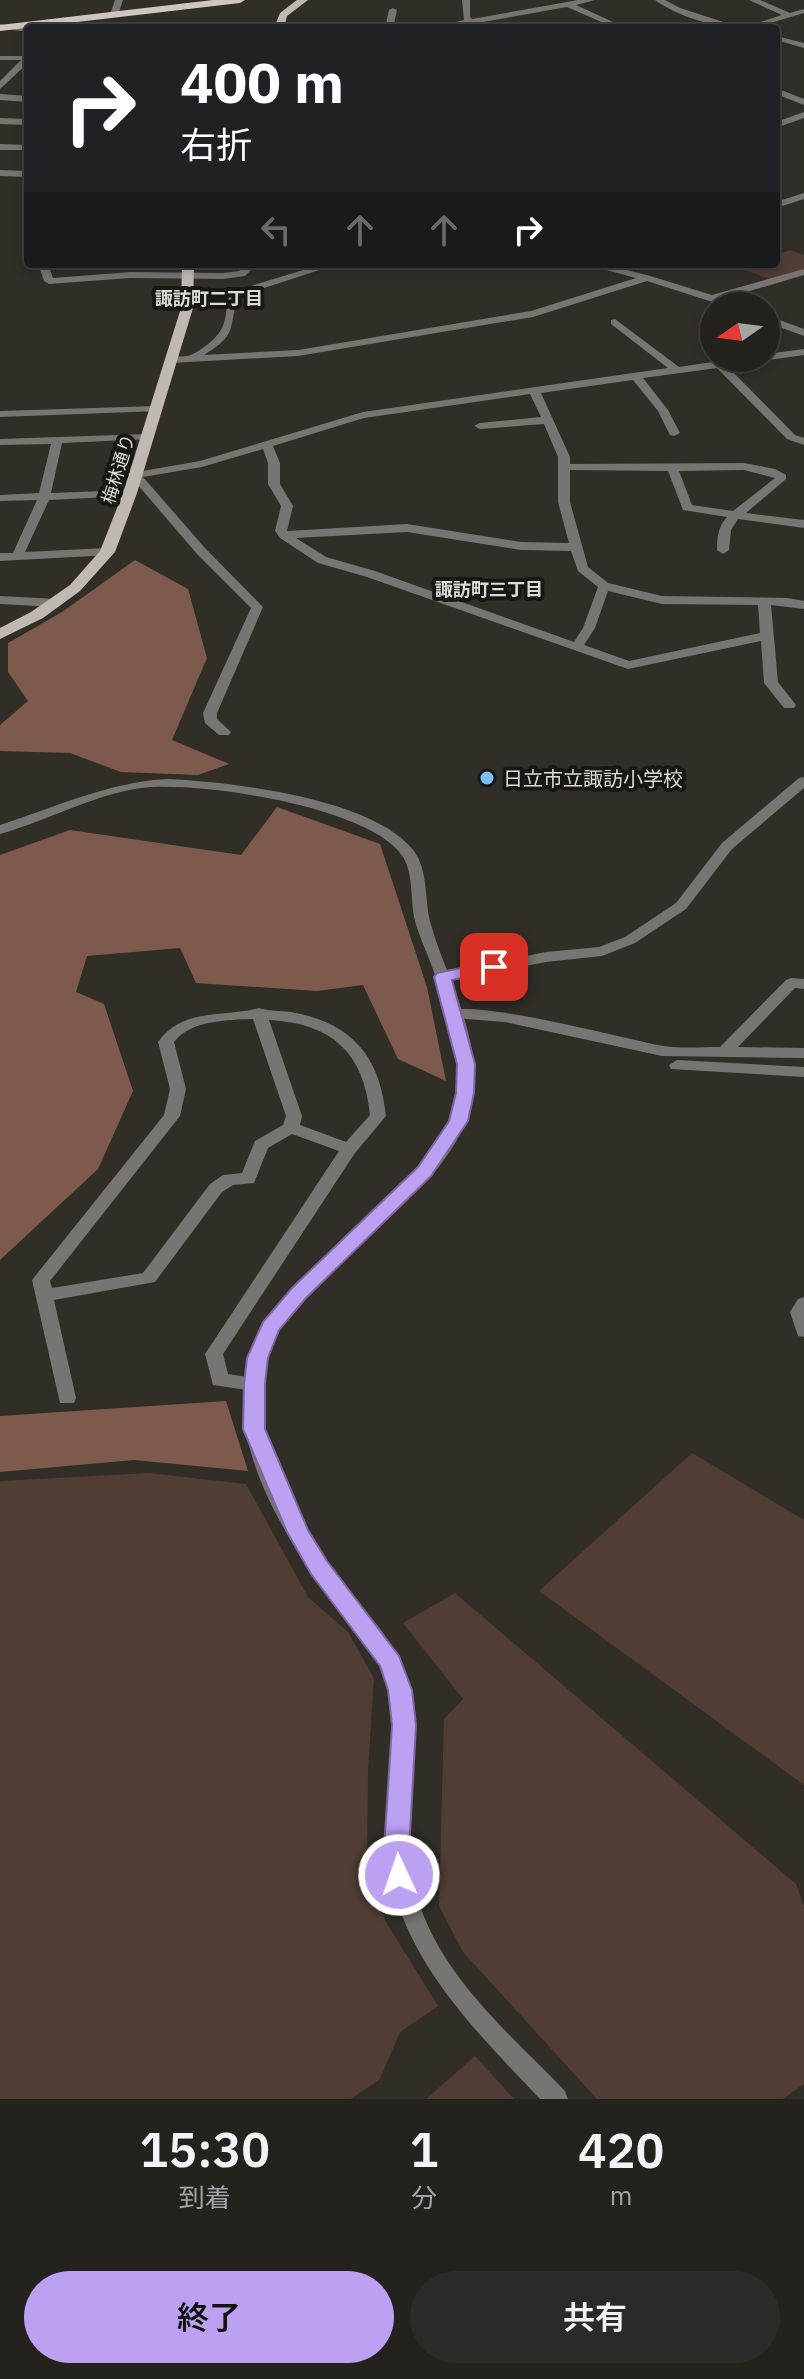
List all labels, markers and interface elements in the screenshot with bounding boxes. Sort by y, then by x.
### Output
text: 400 m [180,46,344,118]
icon: right [48,56,152,160]
text: 右折 [180,121,252,168]
icon: left [254,208,298,252]
icon: ahead [338,208,382,252]
icon: ahead [422,208,466,252]
icon: right [506,208,550,252]
district label: 諏訪町二丁目 [155,287,263,310]
north arrow [700,292,780,372]
map controls [700,292,780,372]
street label: 梅林通り [96,431,140,507]
district label: 諏訪町三丁目 [435,578,543,601]
place label: 日立市立諏訪小学校 [503,765,683,792]
marker: 日立市立諏訪小学校 [478,769,496,787]
pin [460,933,528,1001]
icon: arrive [472,945,516,989]
position arrow [357,1833,441,1917]
text: 15:30 [140,2118,270,2180]
text: 1 [410,2118,438,2180]
text: 420 [578,2119,664,2181]
text: m [610,2178,633,2212]
text: 到着 [179,2180,231,2214]
text: 分 [411,2180,437,2214]
button: 終了 [24,2271,394,2363]
button: 共有 [410,2271,780,2363]

